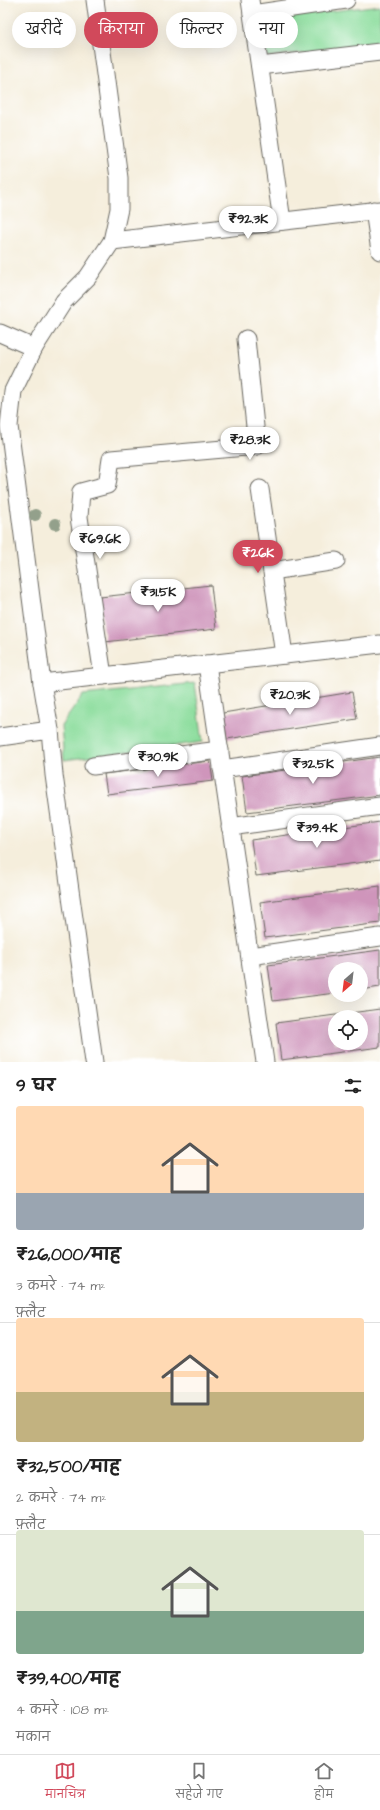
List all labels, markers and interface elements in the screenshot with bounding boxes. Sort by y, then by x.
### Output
chip: खरीदें [12,12,76,48]
chip: किराया [84,12,158,48]
chip: फ़िल्टर [166,12,237,48]
chip: नया [245,12,298,48]
pin: ₹92.3K [215,206,281,240]
text: ₹92.3K [228,210,268,228]
pin: ₹28.3K [217,427,283,461]
text: ₹28.3K [229,431,271,449]
pin: ₹69.6K [67,526,133,560]
text: ₹69.6K [79,530,121,548]
pin: ₹26K [234,540,282,574]
text: ₹26K [242,544,274,562]
pin: ₹31.5K [125,579,191,613]
text: ₹31.5K [140,583,176,601]
pin: ₹20.3K [257,682,323,716]
text: ₹20.3K [270,686,310,704]
pin: ₹30.9K [125,744,191,778]
text: ₹30.9K [138,748,178,766]
pin: ₹32.5K [280,751,346,785]
text: ₹32.5K [292,755,334,773]
pin: ₹39.4K [284,815,350,849]
text: ₹39.4K [296,819,338,837]
north arrow [328,962,368,1002]
map controls [328,962,368,1050]
button: locate [328,1010,368,1050]
text: 9 घर [16,1074,55,1098]
icon: filters [342,1075,364,1097]
icon: home [154,1132,226,1204]
text: ₹26,000/माह [16,1243,121,1267]
text: 3 कमरे · 74 m² [16,1277,105,1295]
text: फ़्लैट [16,1304,46,1322]
icon: home [154,1344,226,1416]
text: ₹32,500/माह [16,1455,120,1479]
text: 2 कमरे · 74 m² [16,1489,106,1507]
text: फ़्लैट [16,1516,46,1534]
icon: home [154,1556,226,1628]
text: ₹39,400/माह [16,1667,120,1691]
text: 4 कमरे · 108 m² [16,1701,109,1719]
text: मकान [16,1728,50,1746]
tab: मानचित्र [45,1760,85,1806]
tab: सहेजे गए [176,1760,223,1806]
tab: होम [313,1760,335,1806]

